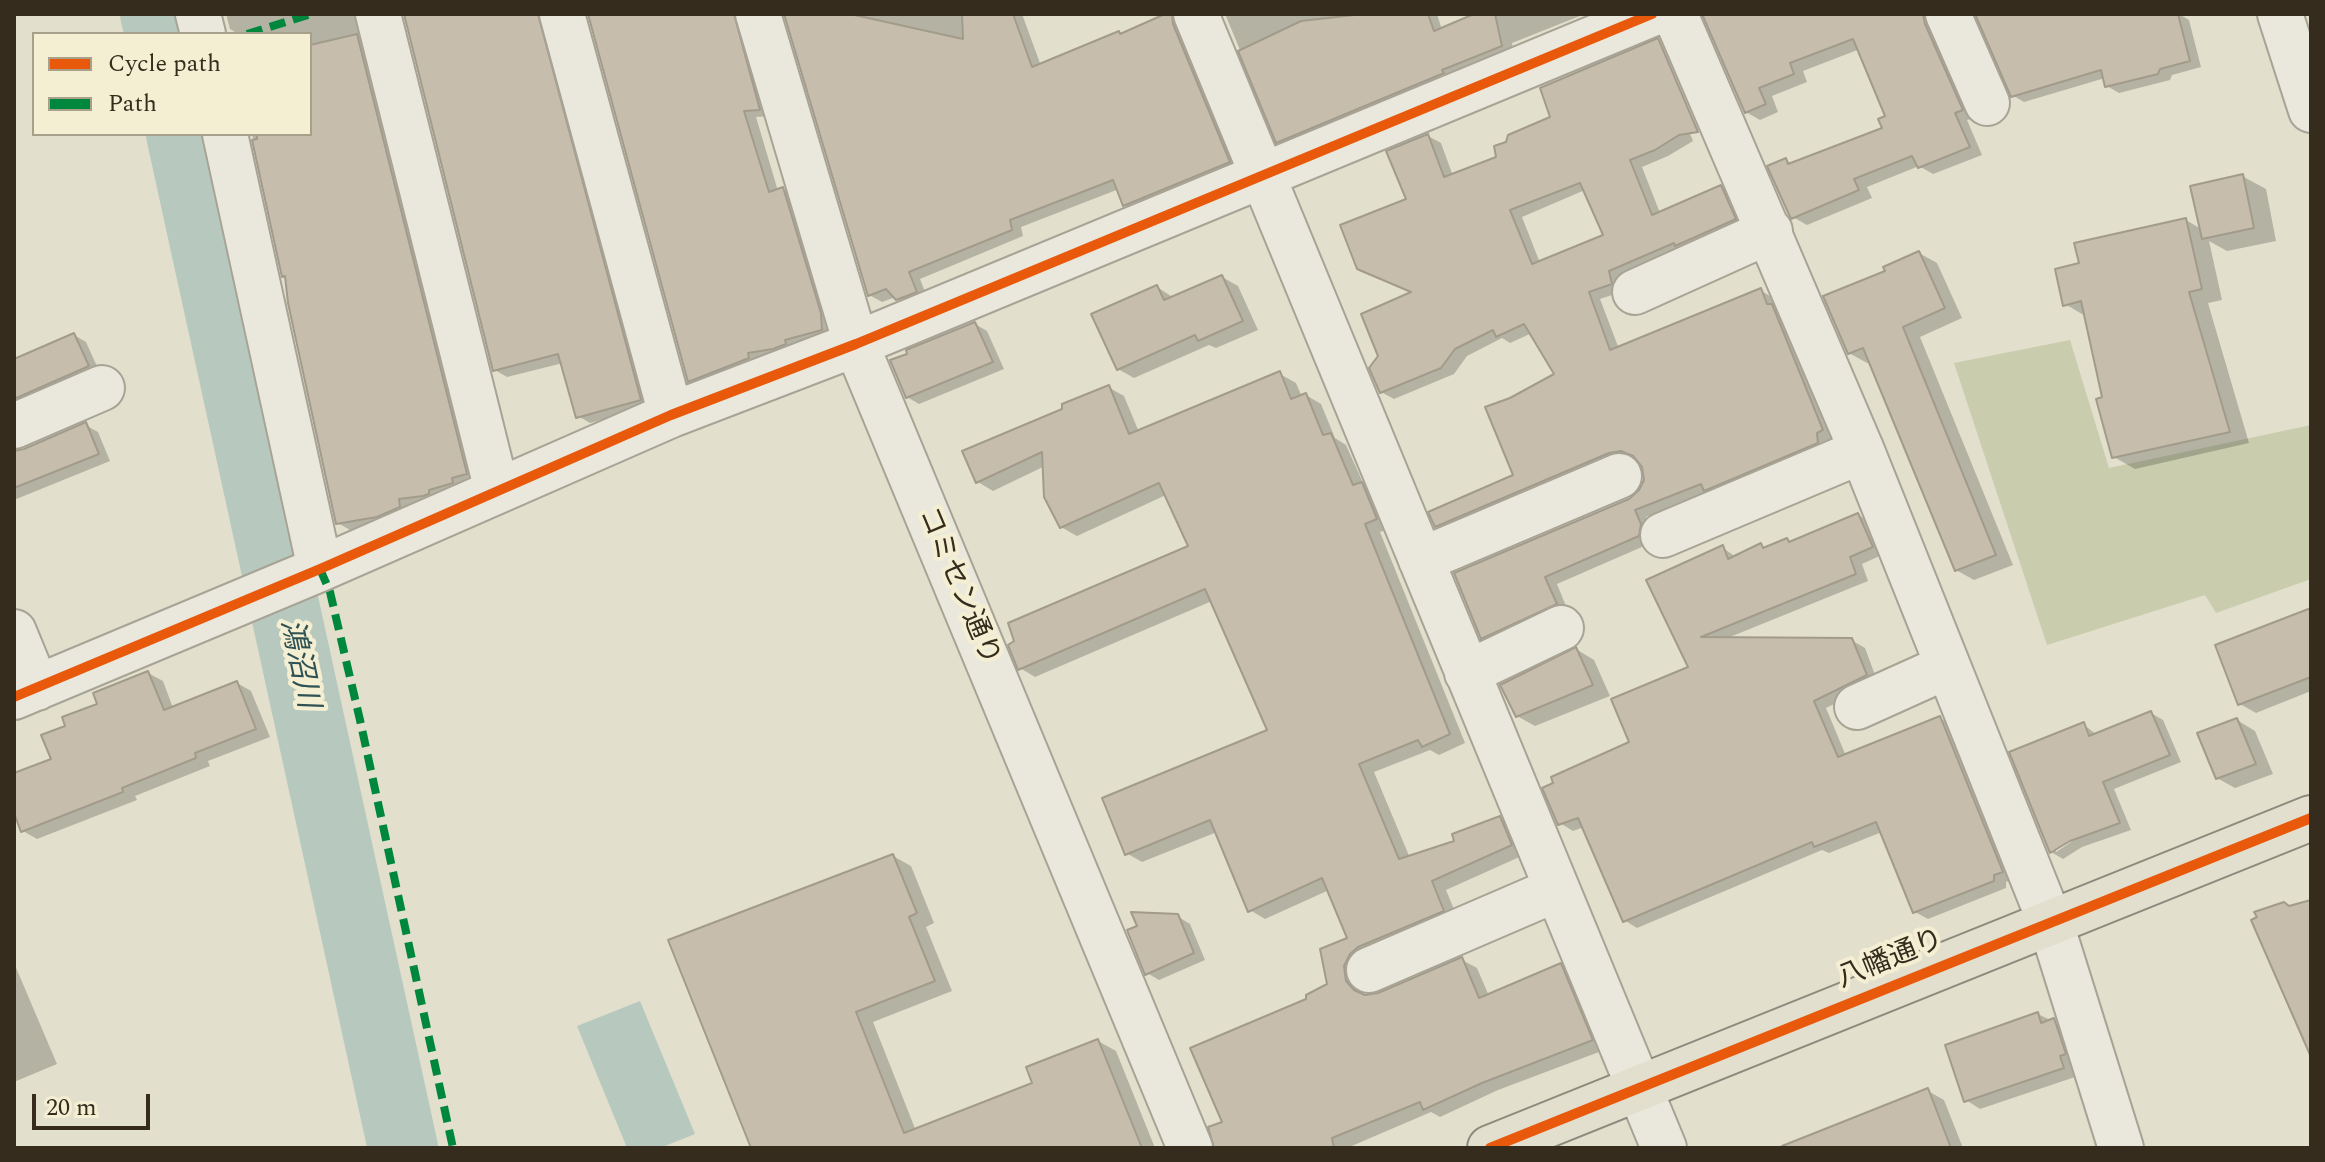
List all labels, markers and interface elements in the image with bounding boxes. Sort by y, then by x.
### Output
legend [32,32,312,136]
text: Cycle path [108,46,221,82]
text: Path [108,86,157,122]
street label: コミセン通り [909,503,1005,671]
water label: 鴻沼川 [270,616,324,712]
street label: 八幡通り [1833,924,1949,998]
scale bar [36,1078,154,1128]
text: 20 m [46,1090,97,1126]

